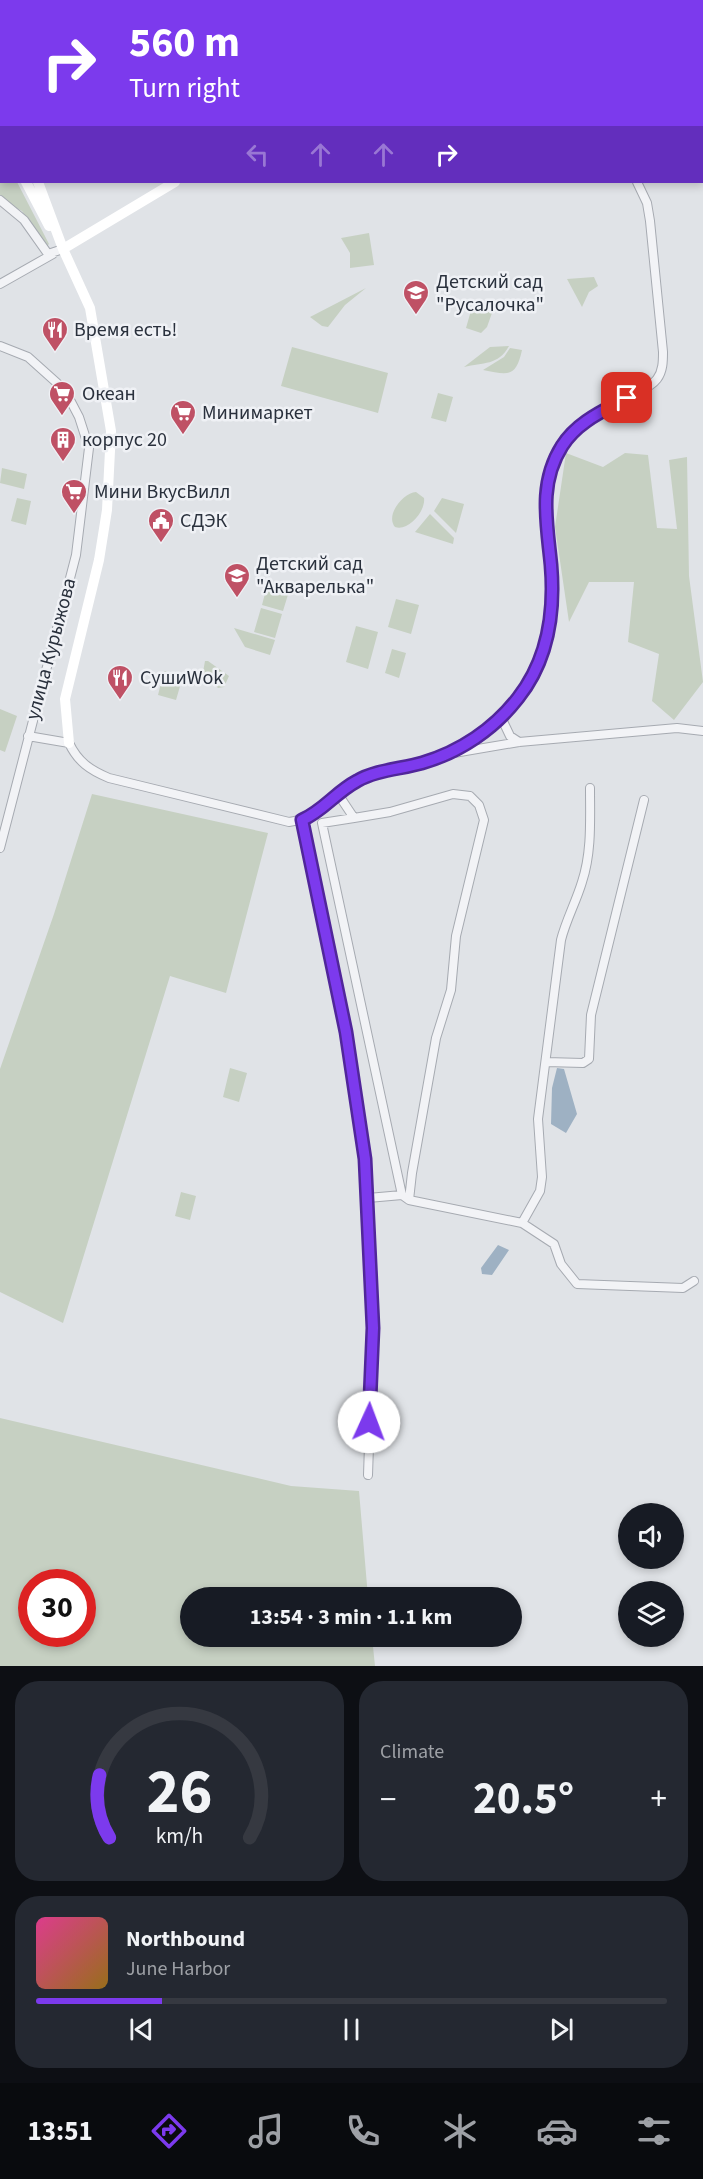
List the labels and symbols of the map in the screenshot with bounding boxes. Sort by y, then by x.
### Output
place label: Детский сад "Русалочка" [436,268,544,319]
school or university icon: Детский сад "Русалочка" [401,278,431,316]
restaurant icon: Время есть! [40,315,70,353]
place label: Время есть! [74,316,177,344]
pin [601,372,652,423]
supermarket icon: Океан [47,379,77,417]
place label: Океан [82,380,136,408]
supermarket icon: Минимаркет [168,398,198,436]
place label: Минимаркет [202,399,313,427]
building icon: корпус 20 [48,425,78,463]
place label: корпус 20 [82,426,167,454]
supermarket icon: Мини ВкусВилл [59,477,89,515]
place label: Мини ВкусВилл [94,478,230,506]
public building icon: СДЭК [146,506,176,544]
place label: СДЭК [180,507,228,535]
place label: Детский сад "Акварелька" [256,550,374,601]
school or university icon: Детский сад "Акварелька" [222,561,252,599]
street label: улица Курыжова [19,575,83,723]
restaurant icon: СушиWok [105,663,135,701]
place label: СушиWok [140,664,223,692]
position arrow [337,1390,401,1454]
speed limit sign: 30 [18,1569,96,1647]

